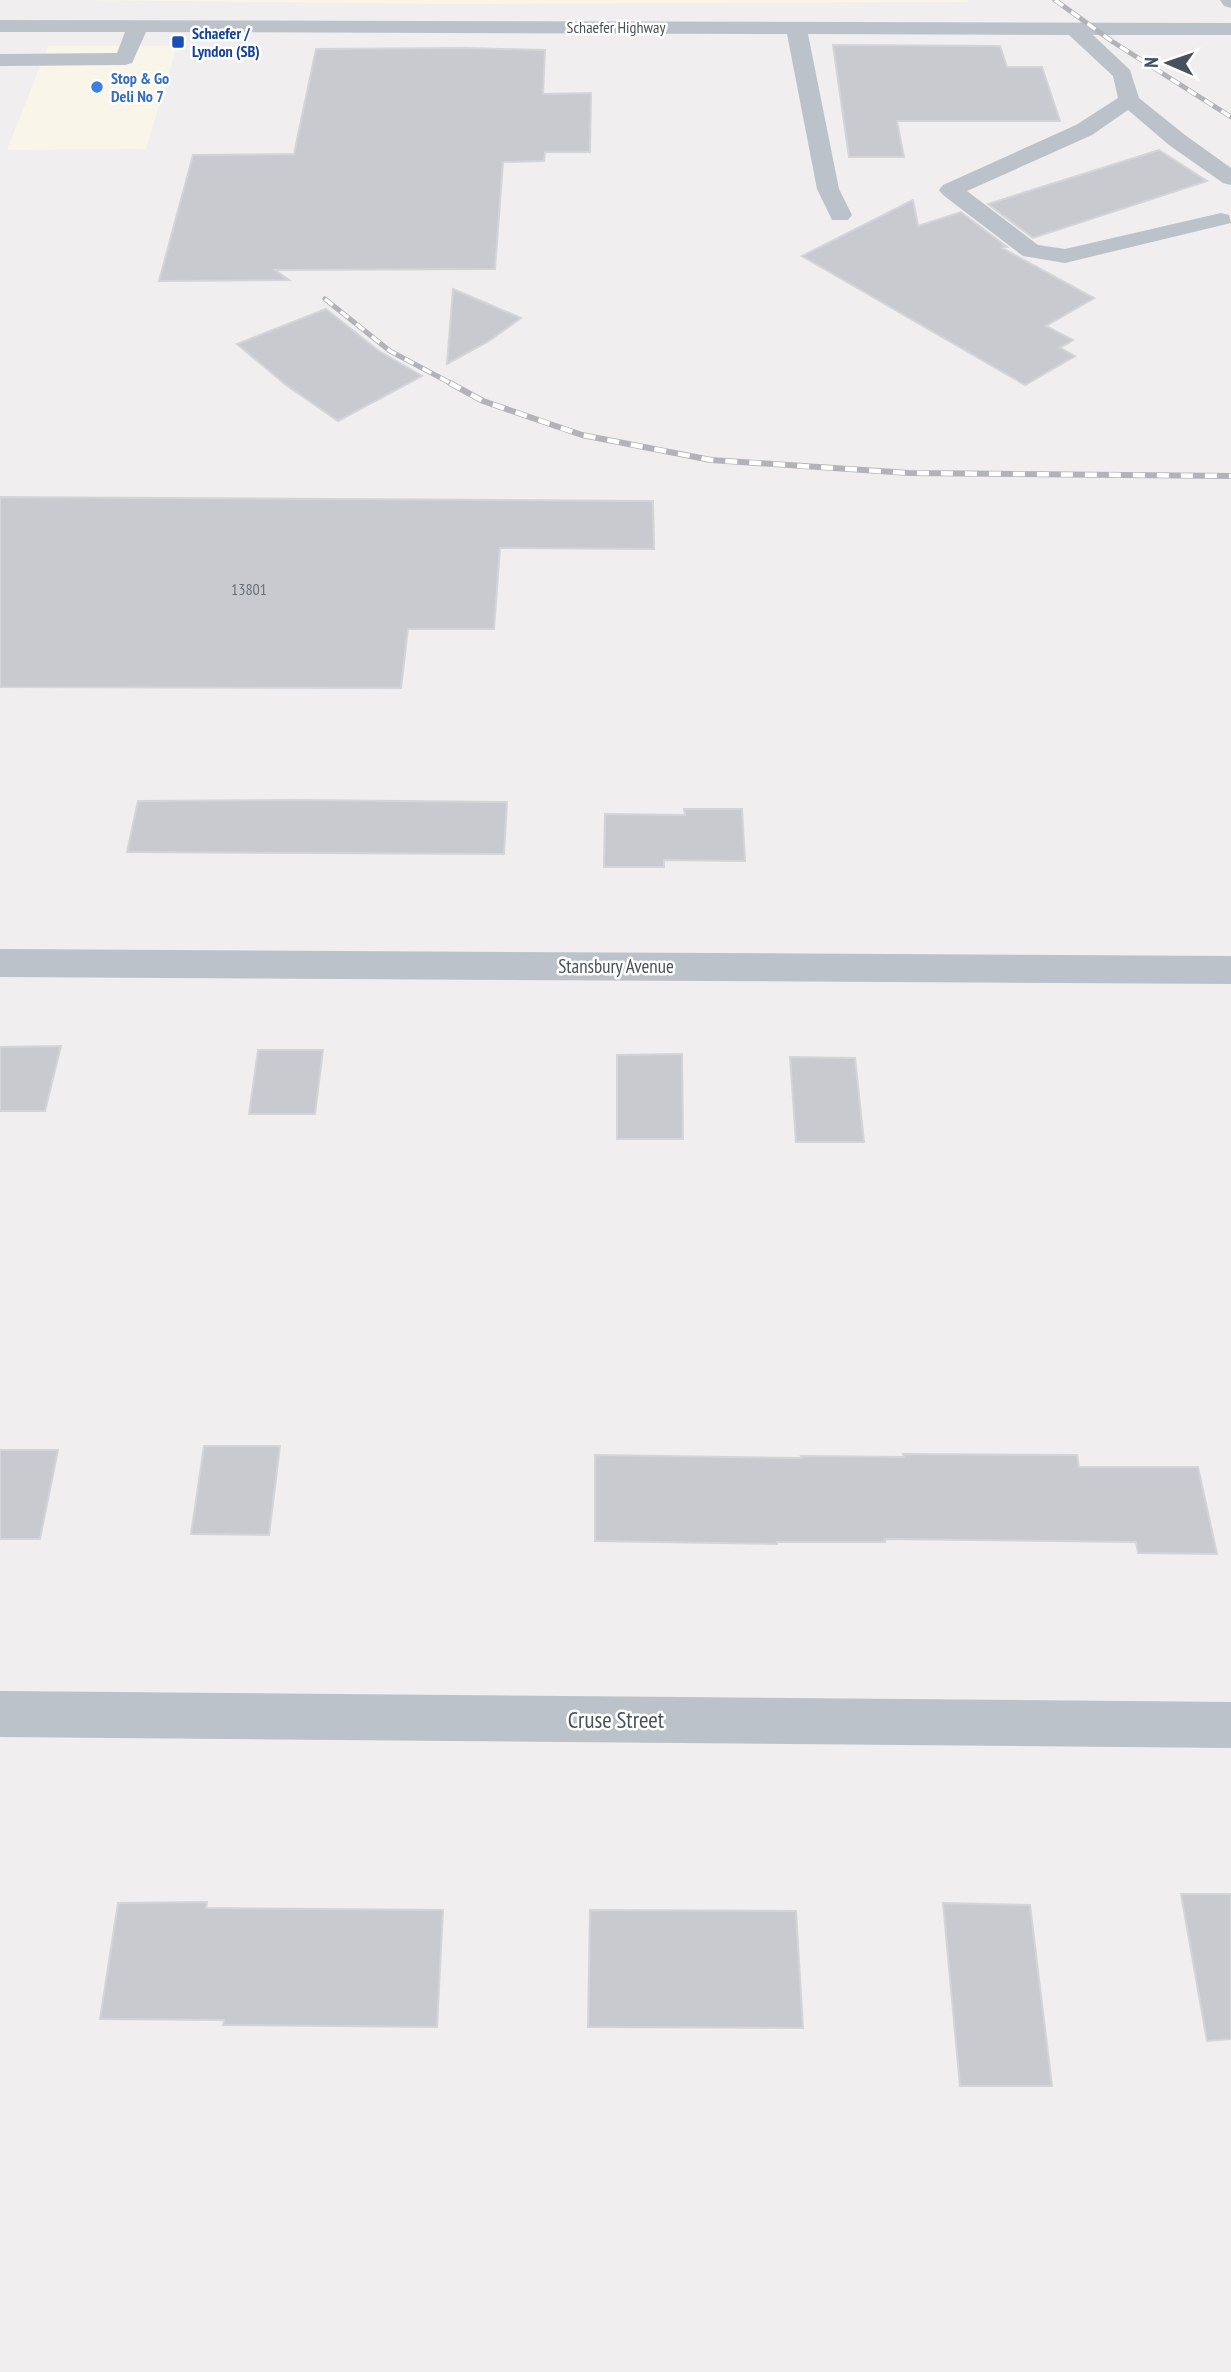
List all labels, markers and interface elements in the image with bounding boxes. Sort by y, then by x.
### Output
street label: Schaefer Highway [567,17,665,37]
place label: Schaefer / Lyndon (SB) [192,23,260,61]
north arrow [1133,28,1203,98]
marker: Schaefer / Lyndon (SB) [170,34,186,50]
text: N [1139,57,1163,68]
place label: Stop & Go Deli No 7 [111,68,169,106]
marker: Stop & Go Deli No 7 [89,79,105,95]
house number: 13801 [231,579,267,599]
street label: Stansbury Avenue [558,954,674,978]
street label: Cruse Street [568,1705,665,1734]

